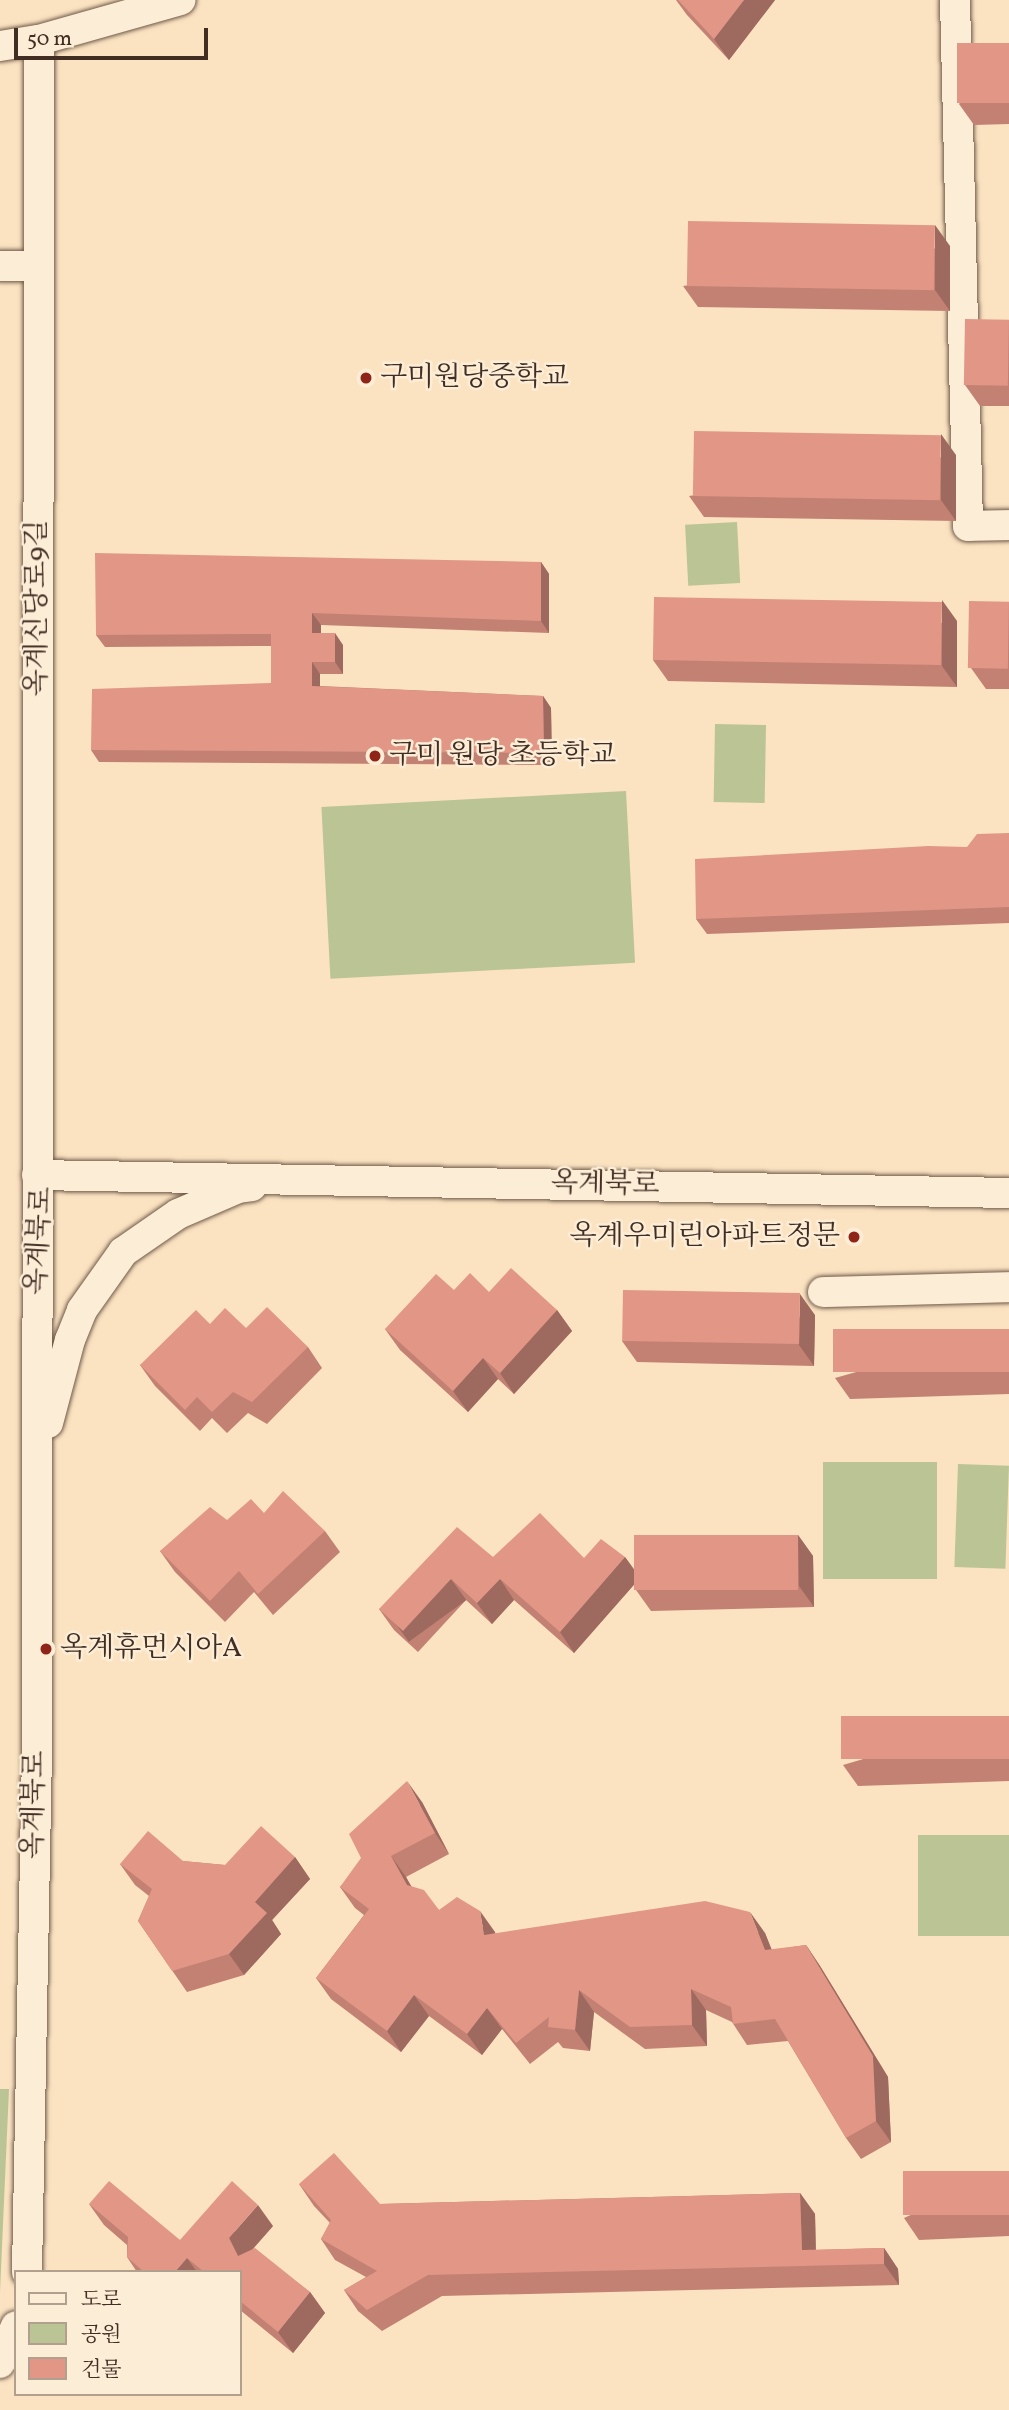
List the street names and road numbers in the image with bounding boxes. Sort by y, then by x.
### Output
street label: 옥계신당로9길 [21,520,55,696]
street label: 옥계북로 [551,1167,659,1203]
street label: 옥계북로 [20,1186,60,1296]
street label: 옥계북로 [17,1751,53,1859]

